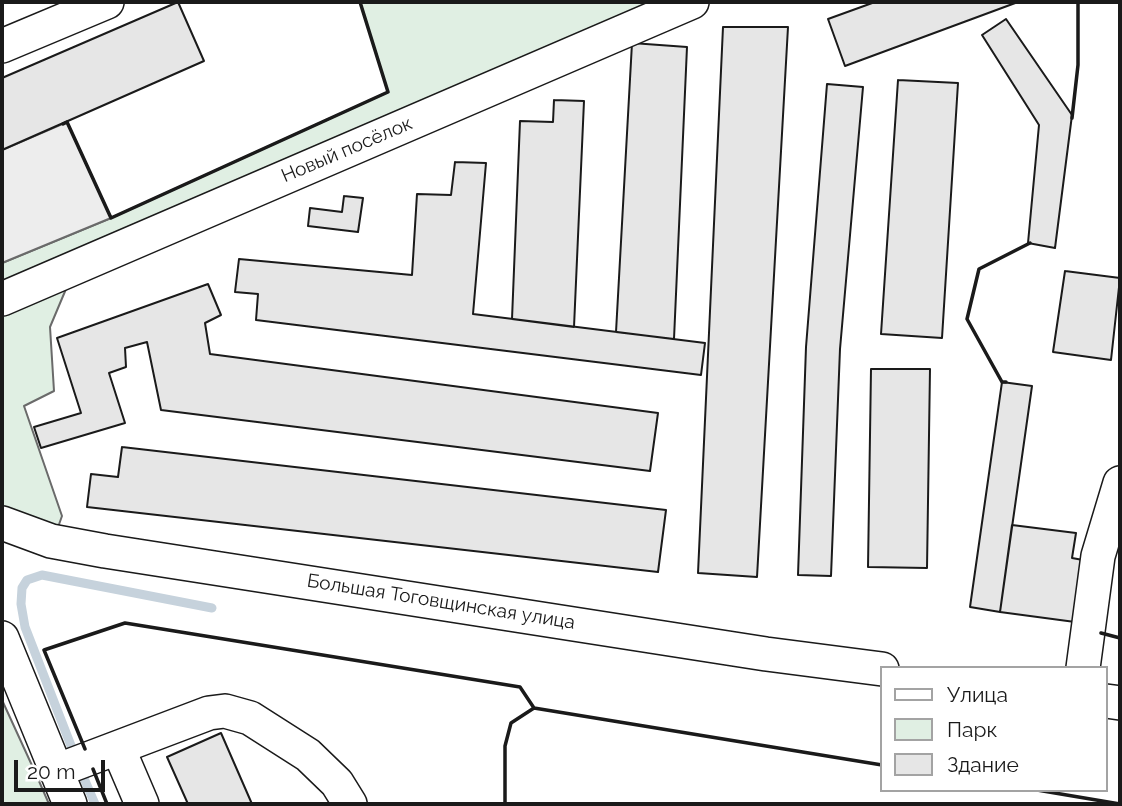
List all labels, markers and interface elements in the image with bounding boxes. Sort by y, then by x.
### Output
street label: Новый посёлок [278,112,416,188]
street label: Большая Тоговщинская улица [305,570,577,634]
legend [880,666,1108,792]
text: Улица [947,682,1008,707]
text: Парк [947,717,997,742]
scale bar [18,746,108,790]
text: Здание [947,752,1019,777]
text: 20 m [27,759,75,784]

